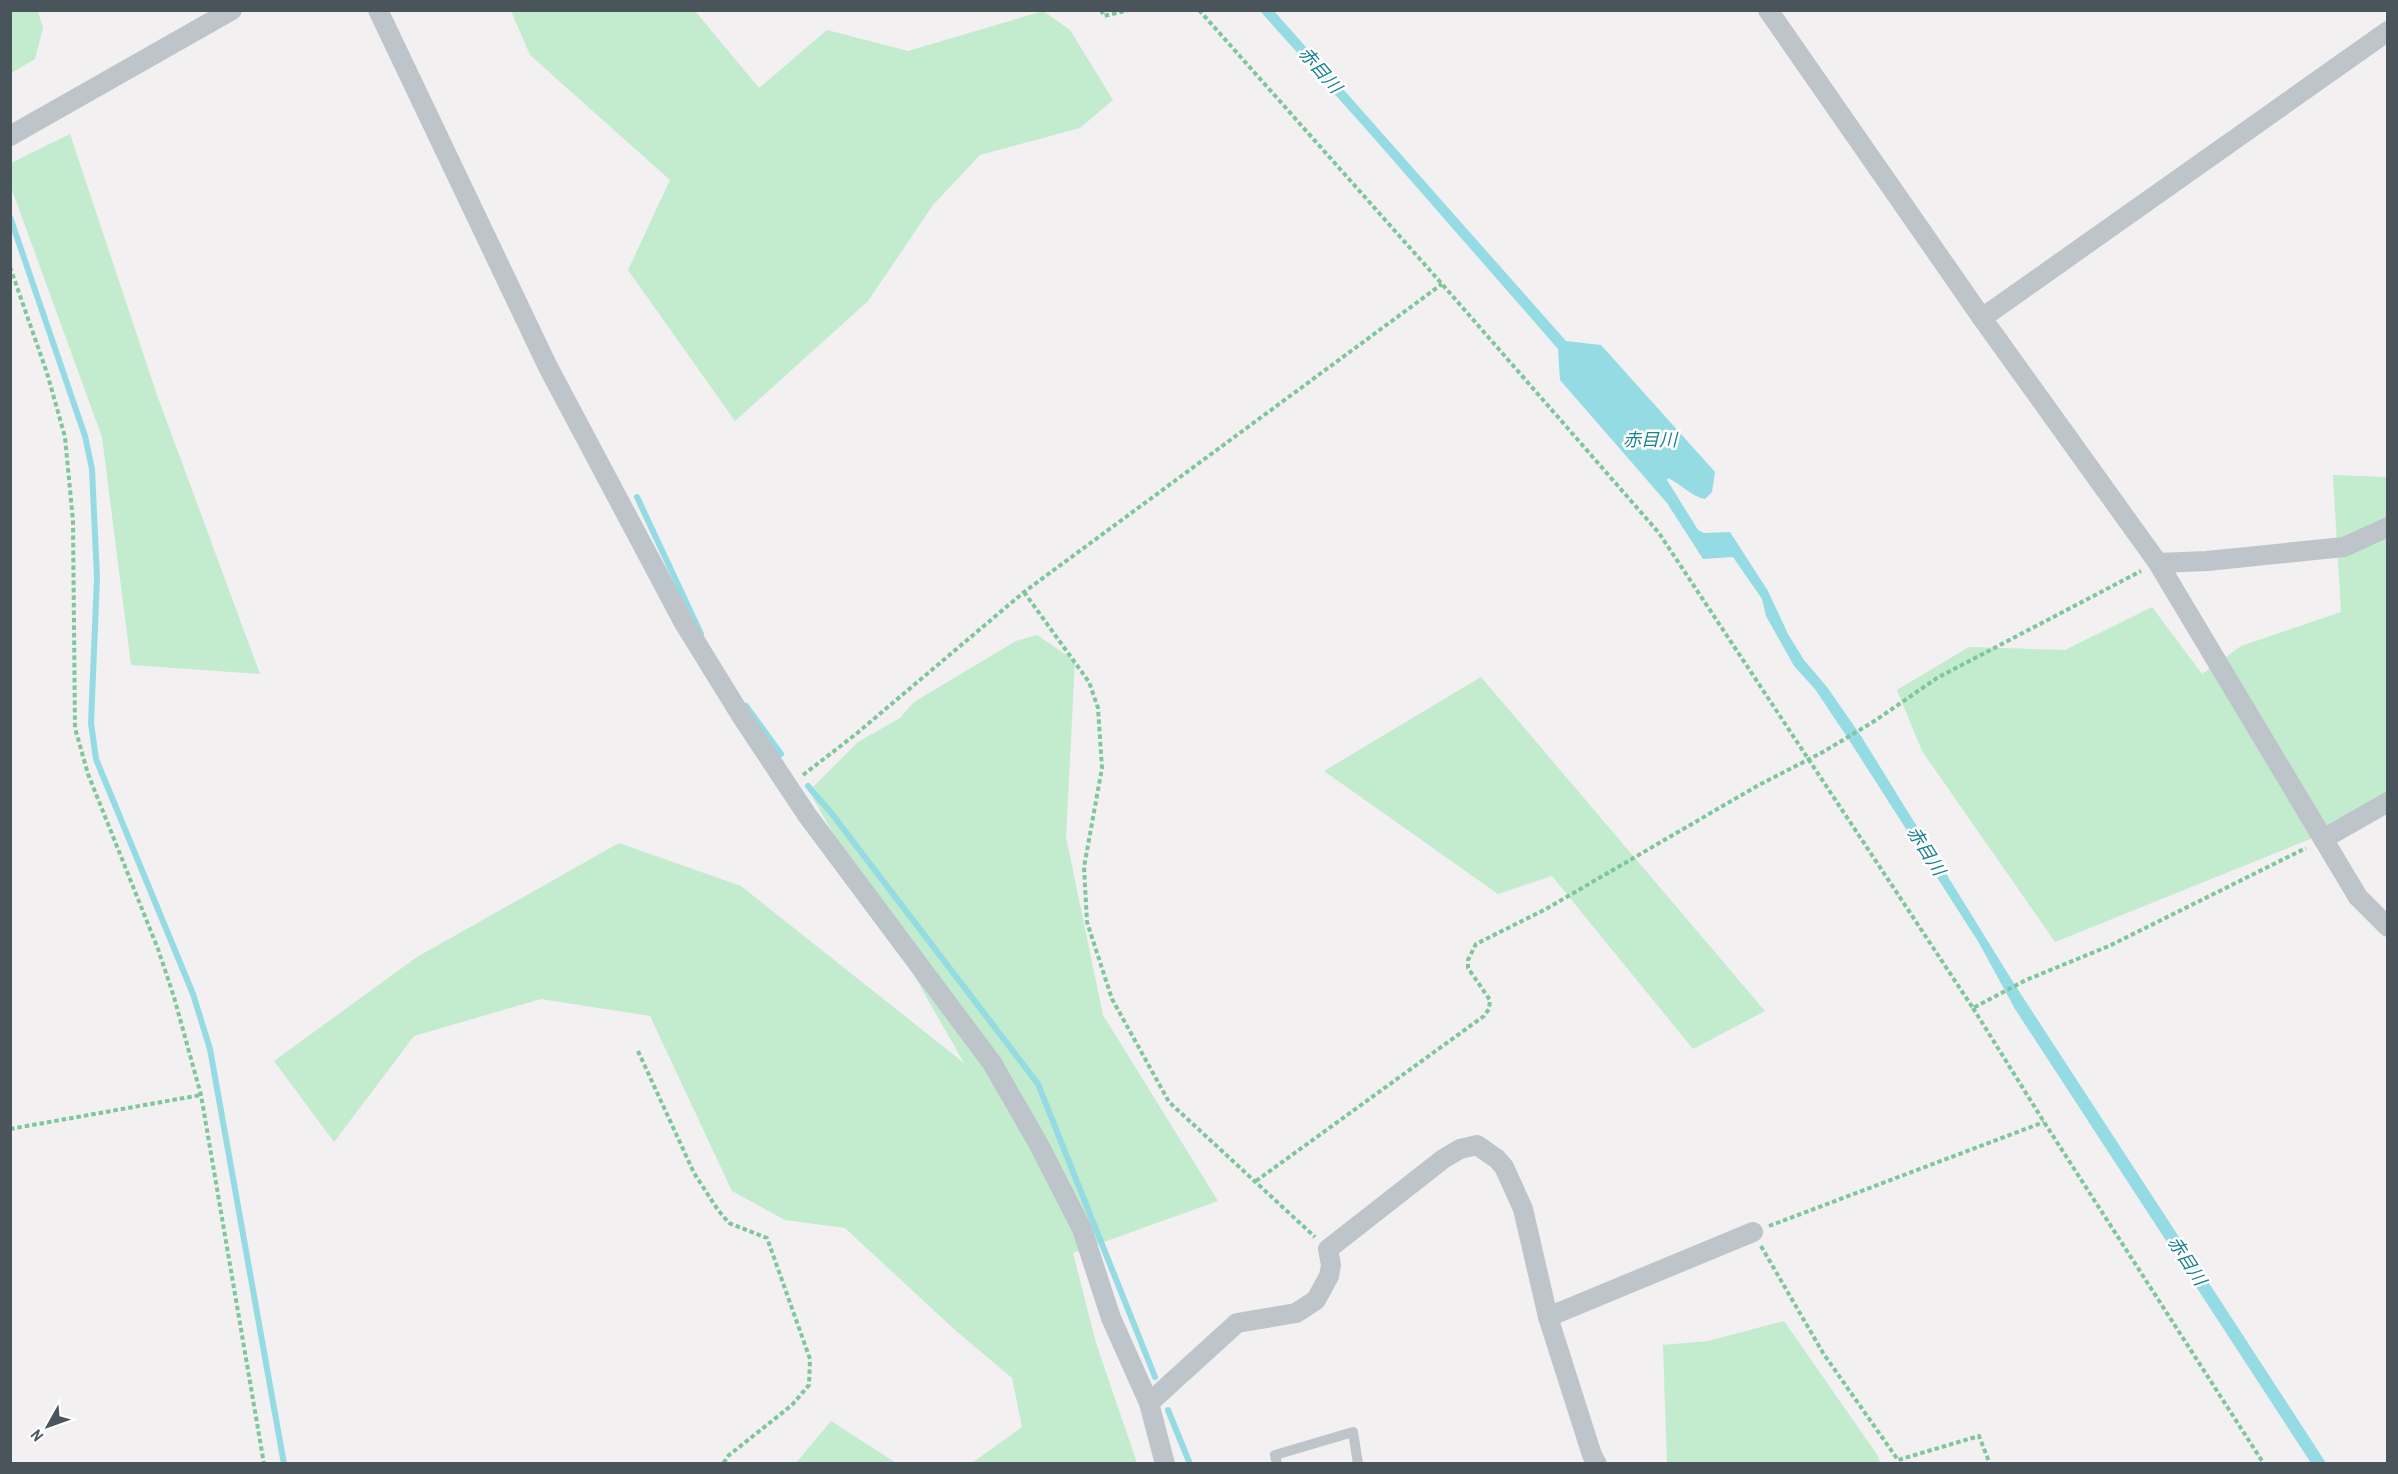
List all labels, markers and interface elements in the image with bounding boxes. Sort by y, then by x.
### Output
water label: 赤目川 [1293,41,1349,100]
water label: 赤目川 [1623,427,1679,452]
water label: 赤目川 [1902,821,1952,882]
water label: 赤目川 [2162,1231,2214,1292]
north arrow [18,1396,78,1456]
text: N [25,1425,48,1446]

